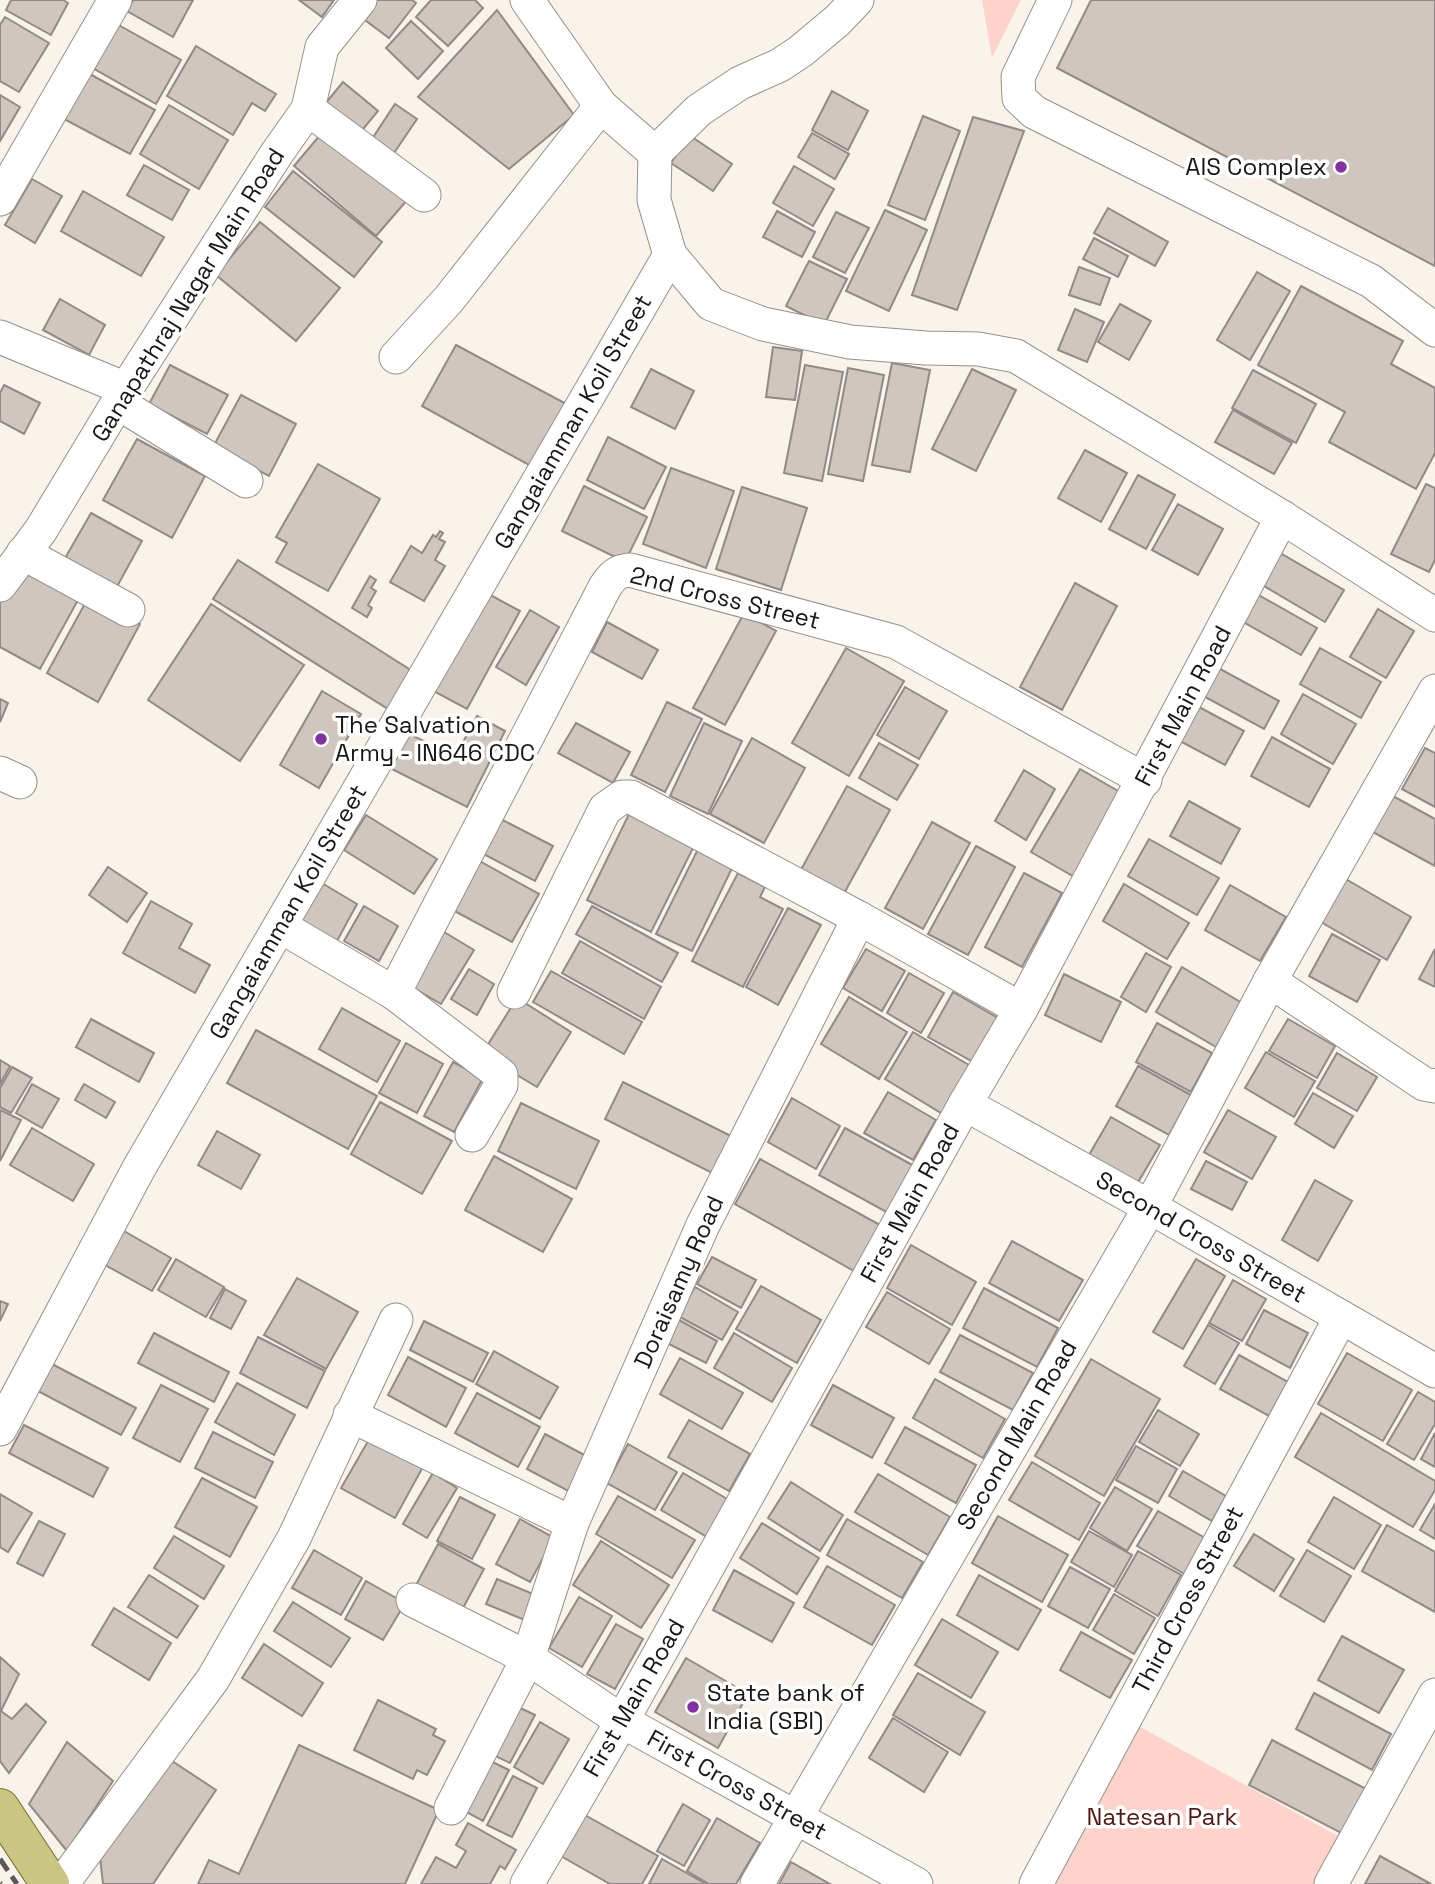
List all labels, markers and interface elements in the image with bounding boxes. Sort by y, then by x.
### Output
street label: Ganapathraj Nagar Main Road [84,142,291,448]
place label: AIS Complex [1185,151,1327,182]
marker: AIS Complex [1333,159,1349,175]
street label: Gangaiamman Koil Street [487,289,658,555]
street label: 2nd Cross Street [627,559,823,636]
street label: First Main Road [1127,620,1238,791]
place label: The Salvation Army - IN646 CDC [335,709,535,768]
marker: The Salvation Army - IN646 CDC [313,731,329,747]
street label: Gangaiamman Koil Street [202,779,373,1045]
street label: First Main Road [853,1118,966,1288]
street label: Second Cross Street [1090,1164,1312,1310]
street label: Doraisamy Road [627,1191,730,1373]
street label: Second Main Road [949,1334,1084,1535]
street label: Third Cross Street [1125,1500,1250,1699]
street label: First Main Road [576,1613,691,1782]
place label: State bank of India (SBI) [707,1677,865,1736]
marker: State bank of India (SBI) [685,1699,701,1715]
street label: First Cross Street [642,1722,833,1847]
park label: Natesan Park [1087,1801,1238,1832]

